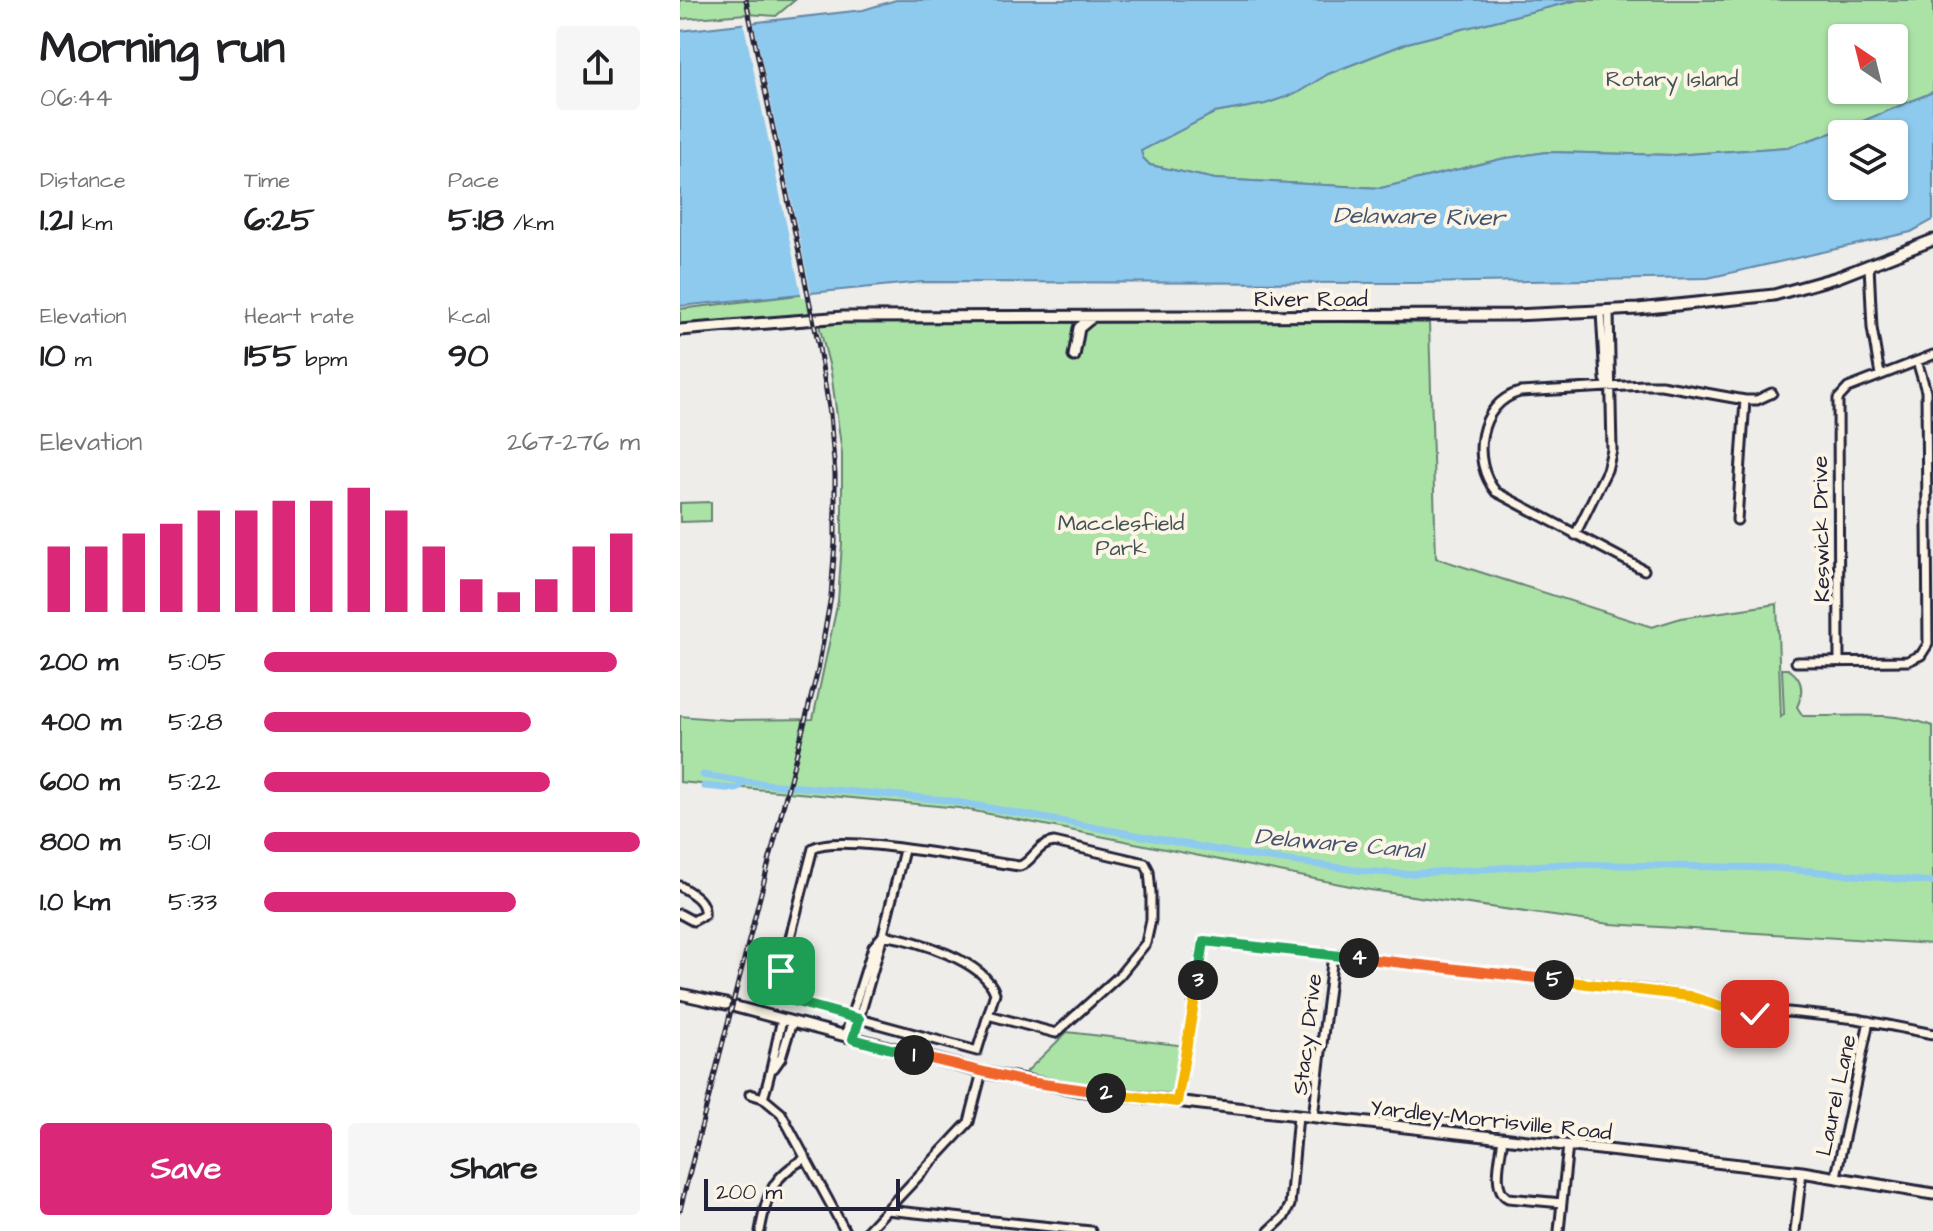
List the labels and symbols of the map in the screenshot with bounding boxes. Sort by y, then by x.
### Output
north arrow [1828,24,1908,104]
park label: Rotary Island [1606,64,1738,96]
water label: Delaware River [1333,199,1508,236]
street label: River Road [1254,284,1368,315]
street label: Keswick Drive [1805,455,1838,603]
park label: Macclesfield Park [1058,508,1184,564]
water label: Delaware Canal [1253,820,1428,869]
pin [747,937,815,1005]
pin: 4 [1339,938,1379,978]
pin: 3 [1178,960,1218,1000]
pin: 5 [1534,960,1574,1000]
street label: Stacy Drive [1285,972,1331,1097]
pin [1721,980,1789,1048]
street label: Laurel Lane [1808,1032,1864,1159]
pin: 1 [894,1035,934,1075]
pin: 2 [1086,1073,1126,1113]
street label: Yardley-Morrisville Road [1368,1092,1613,1150]
scale bar [704,1175,900,1211]

